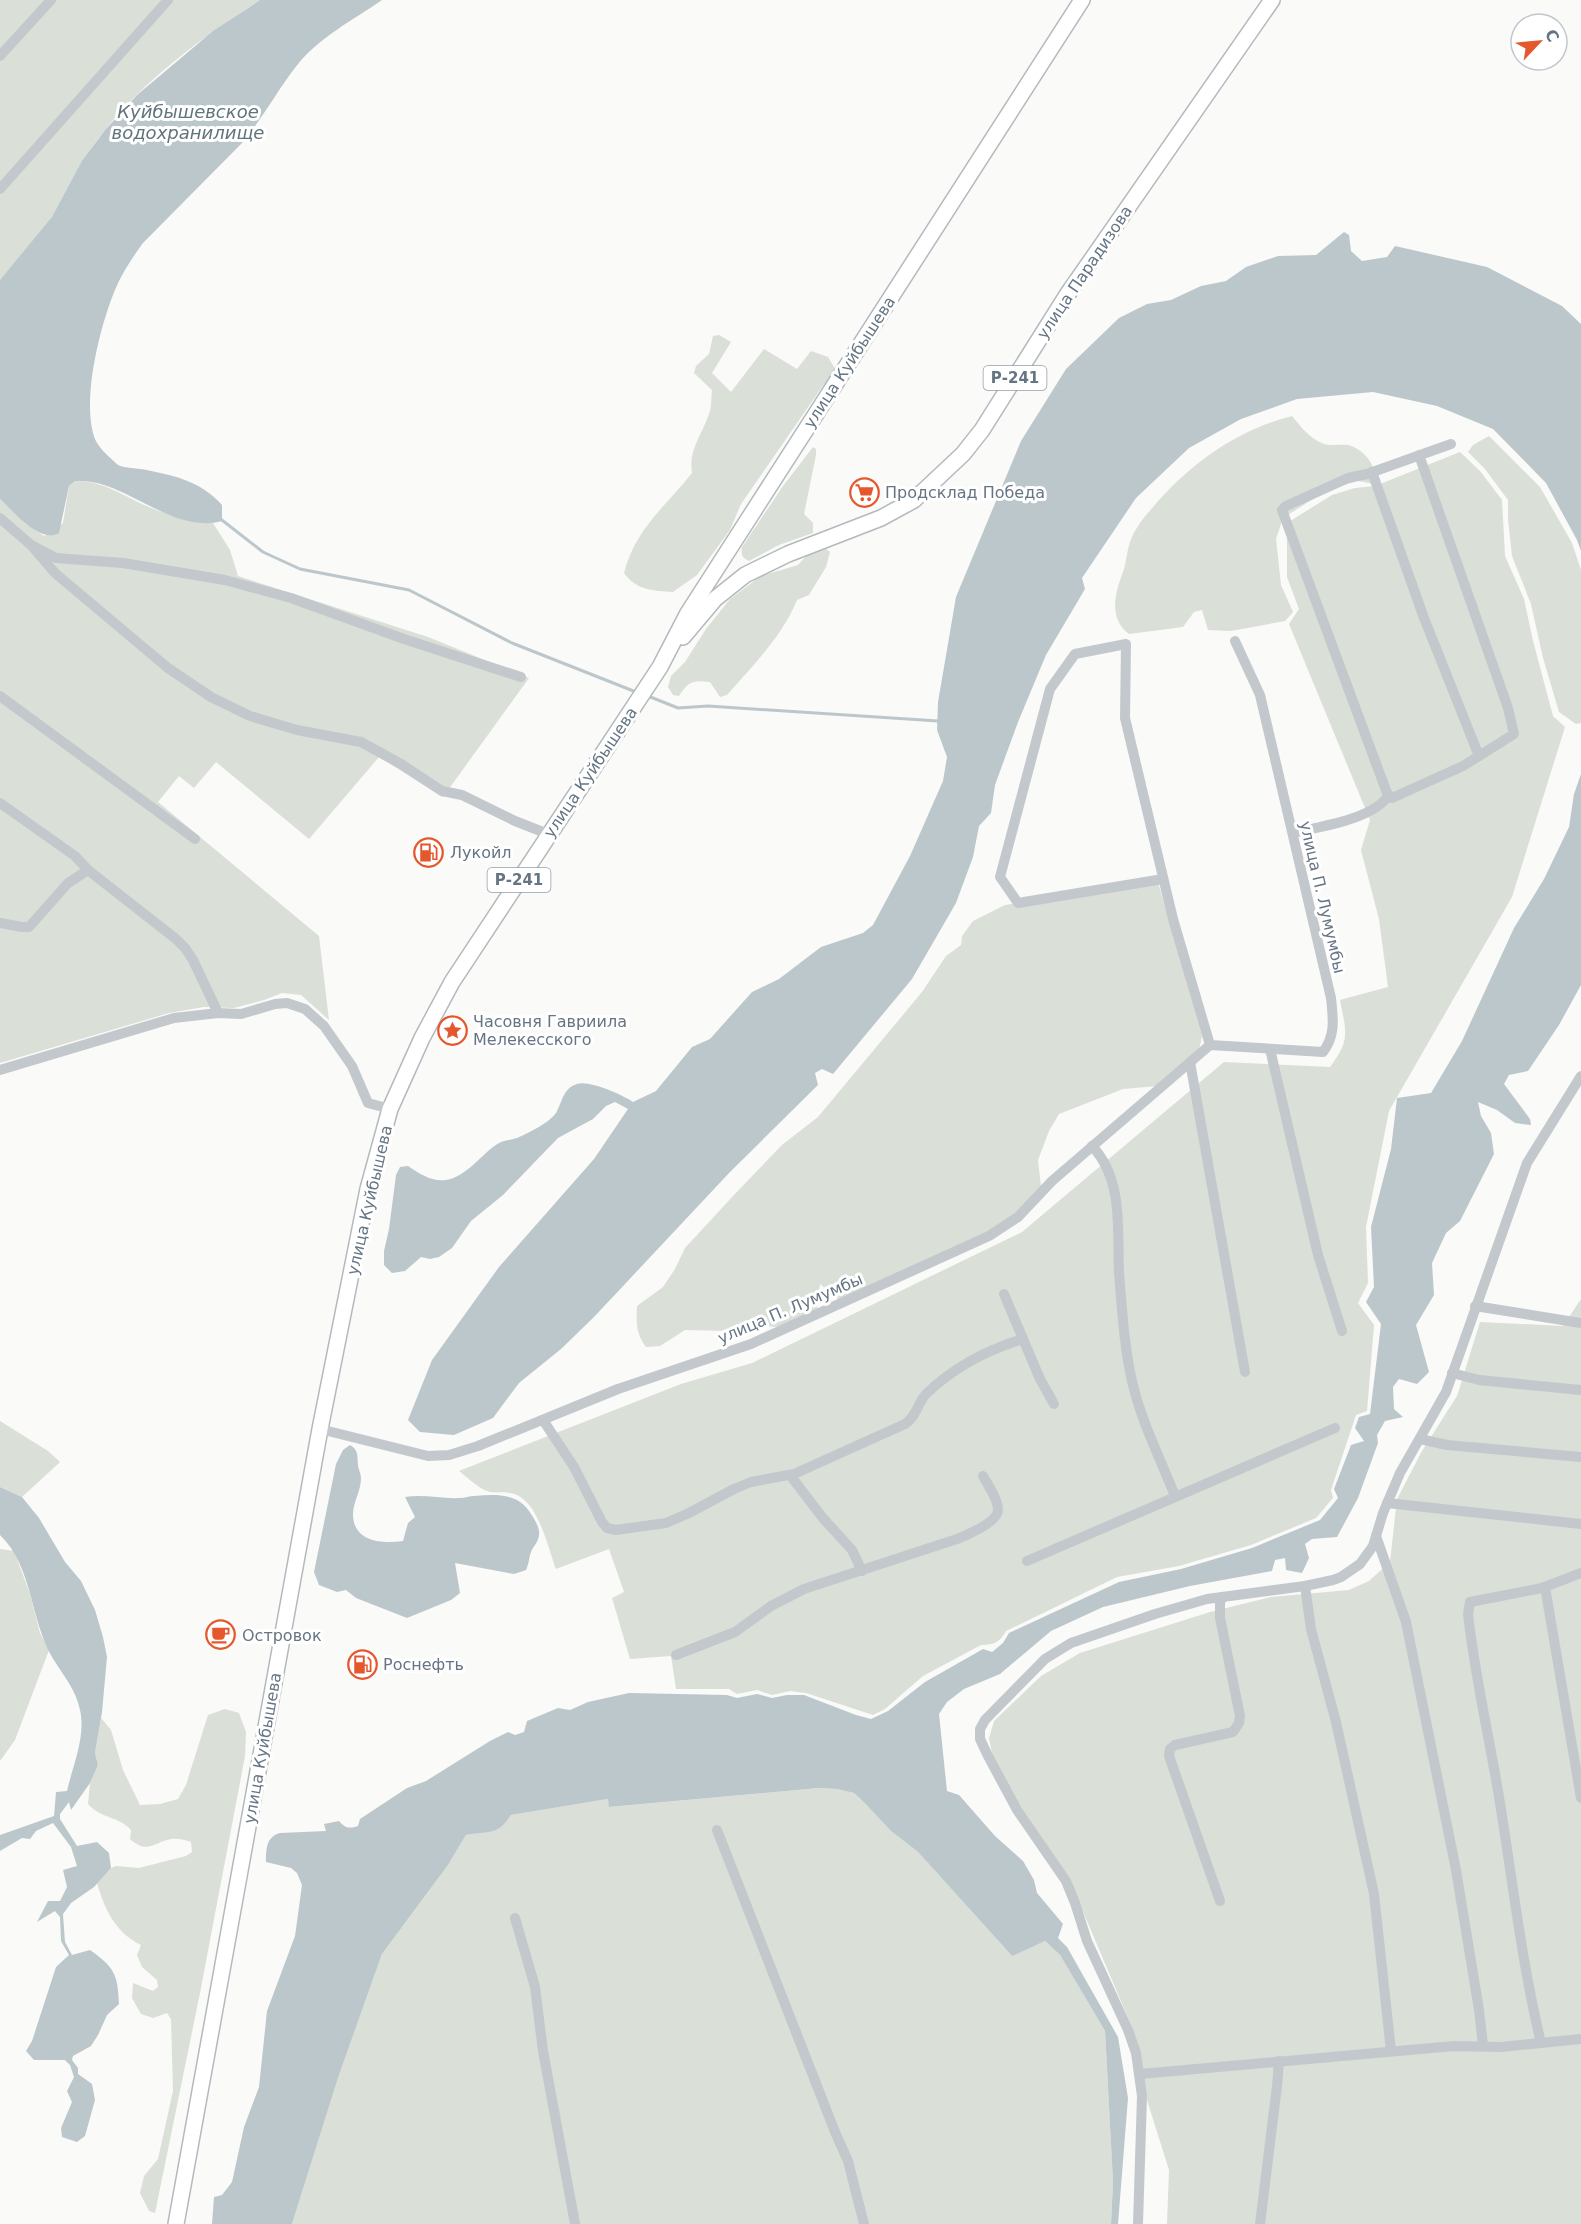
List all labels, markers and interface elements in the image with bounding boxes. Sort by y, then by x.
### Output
north arrow [1509,12,1569,72]
text: С [1541,26,1563,45]
water label: Куйбышевское водохранилище [112,101,264,143]
street label: улица Парадизова [1033,202,1136,343]
street label: улица Куйбышева [800,293,899,432]
road number: Р-241 [984,366,1046,390]
supermarket icon: Продсклад Победа [848,476,880,508]
place label: Продсклад Победа [885,483,1045,502]
street label: улица Куйбышева [540,703,641,841]
street label: улица П. Лумумбы [1296,819,1349,975]
fuel station icon: Лукойл [413,836,445,868]
place label: Лукойл [450,843,512,862]
road number: Р-241 [488,868,550,892]
place label: Часовня Гавриила Мелекесского [473,1012,627,1049]
place icon: Часовня Гавриила Мелекесского [436,1014,468,1046]
street label: улица Куйбышева [343,1123,396,1277]
street label: улица П. Лумумбы [715,1269,866,1348]
cafe icon: Островок [205,1619,237,1651]
place label: Островок [242,1626,322,1645]
fuel station icon: Роснефть [346,1648,378,1680]
place label: Роснефть [383,1655,464,1674]
street label: улица Куйбышева [240,1671,285,1825]

